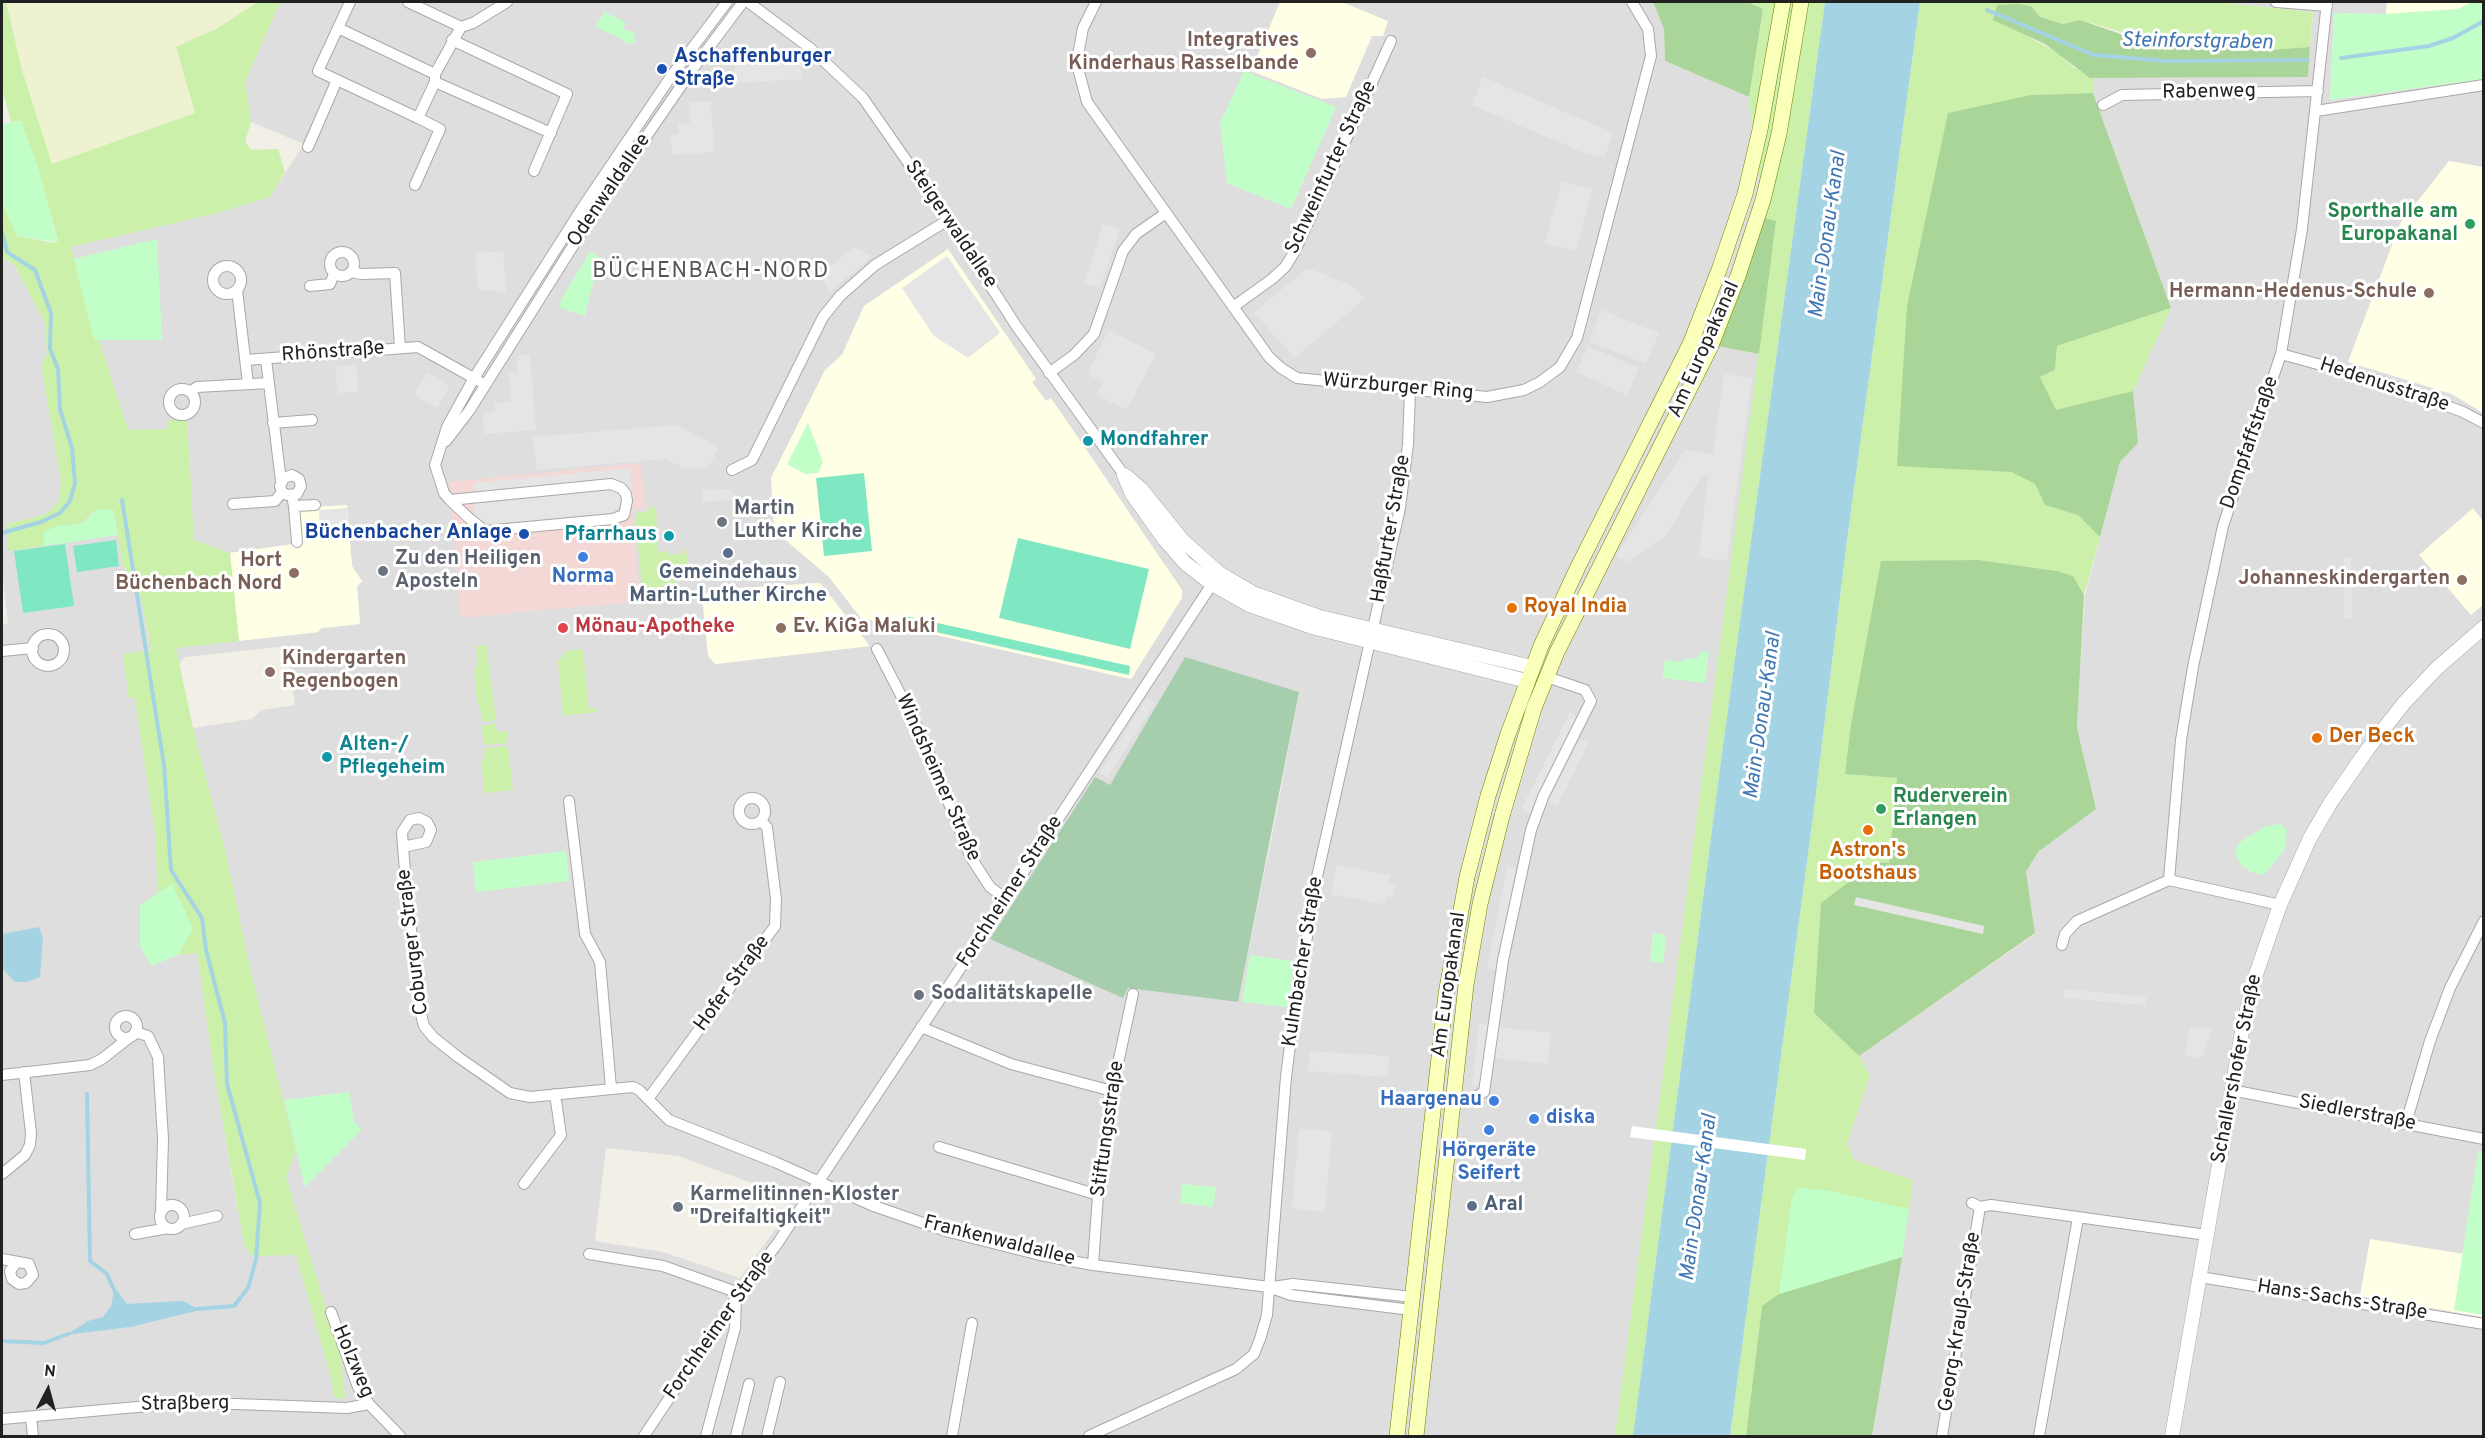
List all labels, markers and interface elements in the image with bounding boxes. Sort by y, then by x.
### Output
water label: Steinforstgraben [2121,29,2273,57]
place label: Integratives Kinderhaus Rasselbande [1068,30,1299,77]
place label: Aschaffenburger Straße [674,46,832,93]
marker: Integratives Kinderhaus Rasselbande [1304,46,1318,60]
marker: Aschaffenburger Straße [655,62,669,76]
street label: Schweinfurter Straße [1281,77,1383,259]
street label: Rabenweg [2162,80,2256,106]
street label: Odenwaldallee [563,130,657,252]
water label: Main-Donau-Kanal [1805,150,1853,320]
street label: Steigerwaldallee [898,157,1002,293]
place label: Sporthalle am Europakanal [2327,201,2458,248]
marker: Sporthalle am Europakanal [2463,217,2477,231]
district label: BÜCHENBACH-NORD [592,260,830,286]
street label: Am Europakanal [1664,278,1746,422]
place label: Hermann-Hedenus-Schule [2169,281,2417,305]
marker: Hermann-Hedenus-Schule [2422,286,2436,300]
street label: Rhönstraße [281,337,385,369]
street label: Hedenusstraße [2316,354,2452,418]
street label: Würzburger Ring [1322,369,1474,407]
street label: Dompfaffstraße [2217,373,2285,513]
place label: Mondfahrer [1100,429,1208,453]
marker: Mondfahrer [1081,434,1095,448]
street label: Haßfurter Straße [1367,453,1417,605]
place label: Martin Luther Kirche [734,498,863,545]
marker: Martin Luther Kirche [715,515,729,529]
place label: Büchenbacher Anlage [305,522,512,546]
place label: Pfarrhaus [565,524,657,548]
marker: Büchenbacher Anlage [517,527,531,541]
marker: Pfarrhaus [662,529,676,543]
marker: Gemeindehaus Martin-Luther Kirche [721,546,735,560]
place label: Zu den Heiligen Aposteln [395,548,541,595]
place label: Hort Büchenbach Nord [115,550,282,597]
marker: Norma [576,550,590,564]
place label: Gemeindehaus Martin-Luther Kirche [629,562,827,609]
marker: Zu den Heiligen Aposteln [376,564,390,578]
marker: Hort Büchenbach Nord [287,566,301,580]
place label: Norma [552,566,614,590]
place label: Johanneskindergarten [2238,568,2450,592]
marker: Johanneskindergarten [2455,573,2469,587]
place label: Royal India [1524,596,1627,620]
marker: Royal India [1505,601,1519,615]
place label: Mönau-Apotheke [575,616,735,640]
place label: Ev. KiGa Maluki [793,616,936,640]
marker: Mönau-Apotheke [556,621,570,635]
marker: Ev. KiGa Maluki [774,621,788,635]
water label: Main-Donau-Kanal [1740,631,1788,801]
place label: Kindergarten Regenbogen [282,648,406,695]
marker: Kindergarten Regenbogen [263,665,277,679]
street label: Windsheimer Straße [889,691,985,865]
place label: Der Beck [2329,726,2415,750]
marker: Der Beck [2310,731,2324,745]
place label: Alten-/ Pflegeheim [339,734,445,781]
marker: Alten-/ Pflegeheim [320,750,334,764]
place label: Ruderverein Erlangen [1893,786,2008,833]
marker: Ruderverein Erlangen [1874,802,1888,816]
street label: Forchheimer Straße [953,812,1069,972]
marker: Astron's Bootshaus [1861,823,1875,837]
place label: Astron's Bootshaus [1819,840,1917,887]
street label: Coburger Straße [393,868,435,1016]
street label: Kulmbacher Straße [1279,875,1329,1049]
street label: Am Europakanal [1428,911,1472,1059]
street label: Hofer Straße [690,931,776,1037]
street label: Schallershofer Straße [2208,972,2268,1166]
place label: Sodalitätskapelle [931,983,1093,1007]
marker: Sodalitätskapelle [912,988,926,1002]
street label: Stiftungsstraße [1088,1059,1130,1199]
place label: Haargenau [1380,1089,1482,1113]
street label: Siedlerstraße [2296,1091,2418,1137]
marker: Haargenau [1487,1094,1501,1108]
place label: diska [1546,1107,1595,1131]
marker: diska [1527,1112,1541,1126]
water label: Main-Donau-Kanal [1676,1113,1724,1283]
marker: Hörgeräte Seifert [1482,1123,1496,1137]
place label: Hörgeräte Seifert [1442,1140,1536,1187]
place label: Karmelitinnen-Kloster "Dreifaltigkeit" [690,1184,899,1231]
place label: Aral [1484,1194,1523,1218]
marker: Aral [1465,1199,1479,1213]
marker: Karmelitinnen-Kloster "Dreifaltigkeit" [671,1200,685,1214]
street label: Frankenwaldallee [921,1212,1077,1272]
street label: Georg-Krauß-Straße [1935,1230,1987,1414]
street label: Forchheimer Straße [660,1247,780,1405]
street label: Hans-Sachs-Straße [2255,1276,2429,1326]
street label: Holzweg [326,1322,378,1402]
north arrow [18,1360,78,1420]
text: N [43,1362,57,1383]
street label: Straßberg [140,1392,230,1418]

